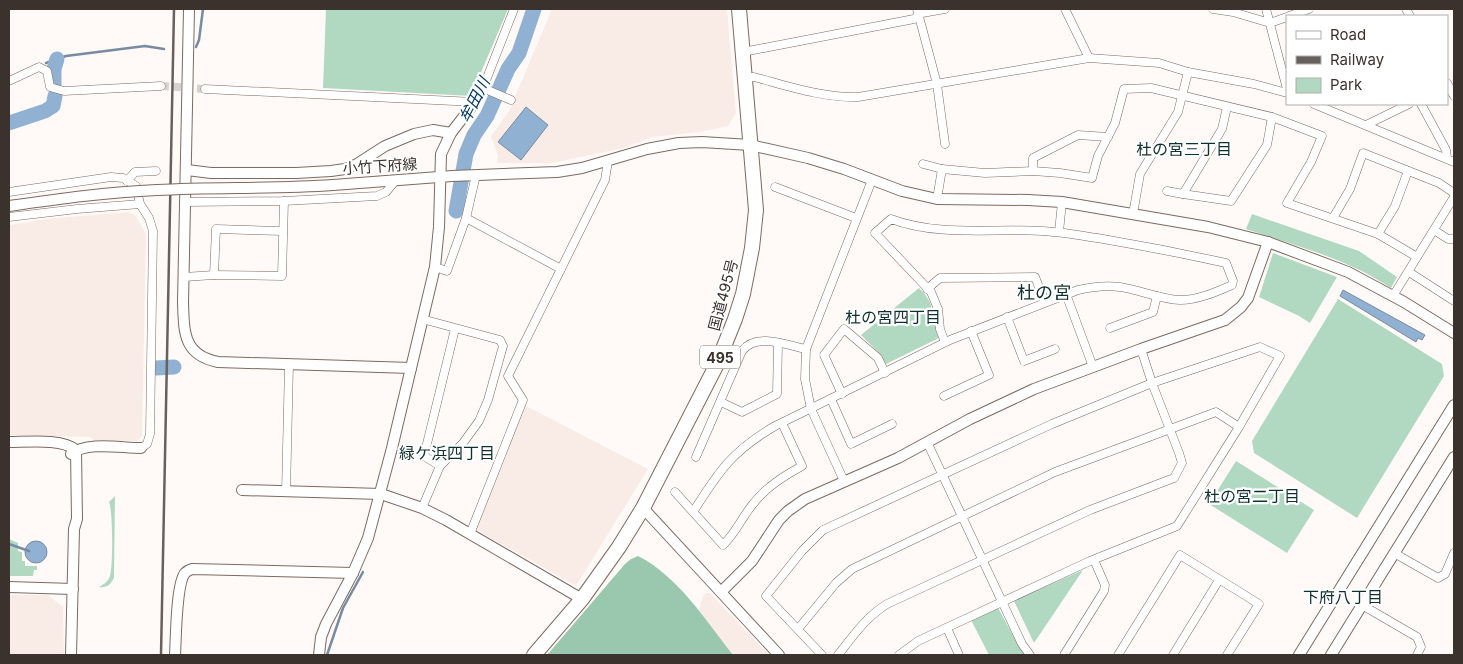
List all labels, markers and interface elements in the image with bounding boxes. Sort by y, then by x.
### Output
legend [1286,15,1448,105]
text: Road [1330,25,1366,44]
text: Railway [1330,50,1385,69]
water label: 牟田川 [454,72,495,126]
text: Park [1330,75,1363,94]
district label: 杜の宮三丁目 [1136,139,1232,159]
street label: 小竹下府線 [342,154,418,178]
street label: 国道495号 [704,257,742,333]
district label: 杜の宮 [1017,282,1071,303]
district label: 杜の宮四丁目 [845,307,941,327]
road number: 495 [700,346,740,368]
district label: 緑ケ浜四丁目 [399,443,495,463]
district label: 杜の宮二丁目 [1204,486,1300,506]
district label: 下府八丁目 [1303,587,1383,607]

